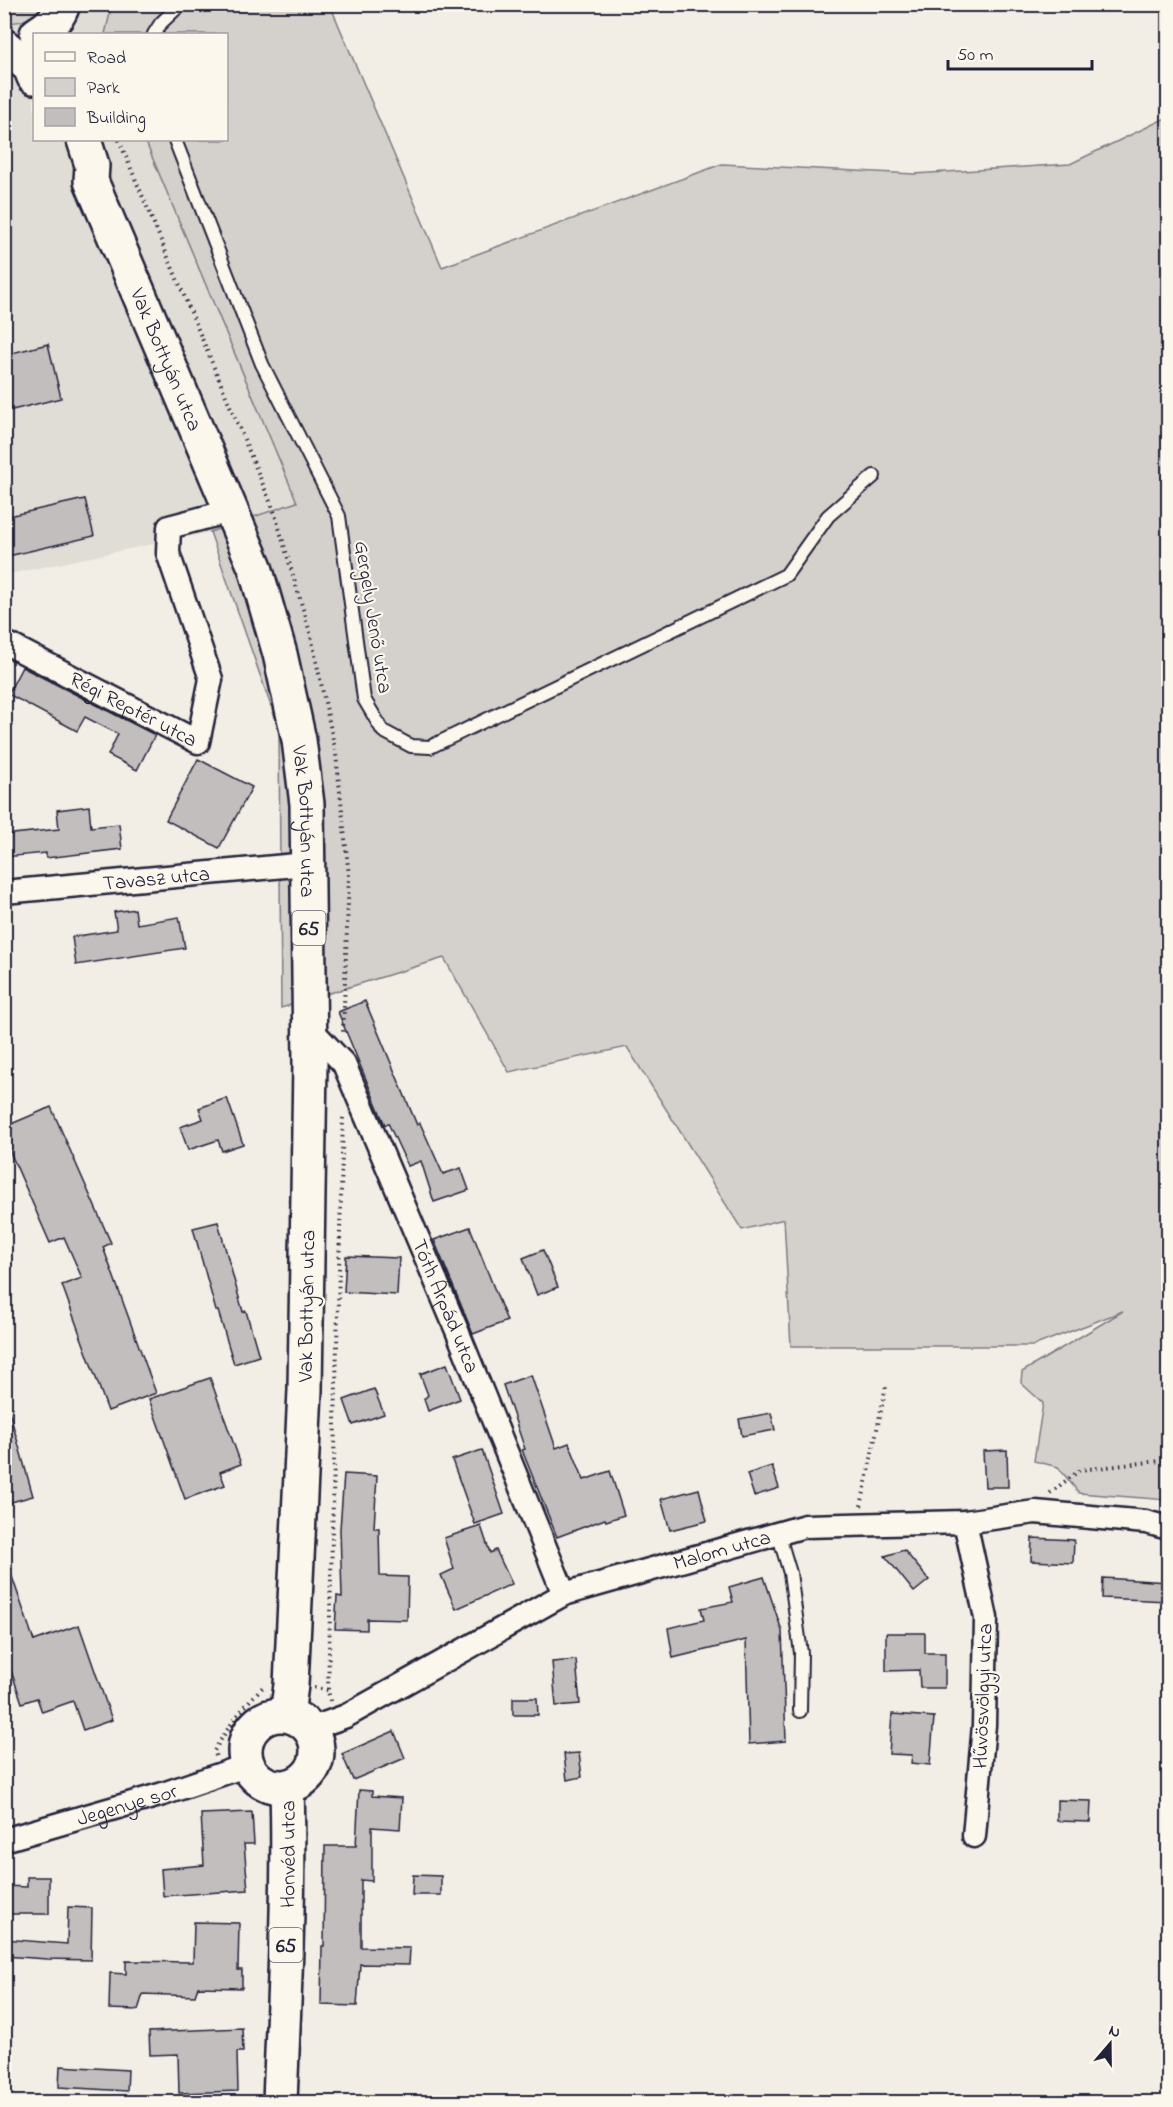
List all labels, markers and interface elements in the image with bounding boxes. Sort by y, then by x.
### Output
legend [33,33,228,141]
scale bar [948,33,1092,71]
text: 50 m [957,43,994,69]
text: Road [87,46,126,72]
text: Park [87,76,120,102]
text: Building [86,106,146,133]
street label: Vak Bottyán utca [121,283,209,436]
street label: Gergely Jenő utca [343,539,399,696]
street label: Régi Reptér utca [64,665,202,756]
street label: Vak Bottyán utca [283,743,321,898]
street label: Tavasz utca [102,860,211,900]
road number: 65 [292,911,326,945]
street label: Vak Bottyán utca [292,1230,326,1384]
street label: Tóth Árpád utca [403,1235,486,1378]
street label: Malom utca [670,1523,774,1579]
street label: Hűvösvölgyi utca [966,1623,1004,1769]
street label: Jegenye sor [74,1777,182,1835]
street label: Honvéd utca [274,1800,305,1908]
road number: 65 [270,1928,302,1962]
north arrow [1080,2014,1140,2074]
text: N [1105,2019,1124,2045]

